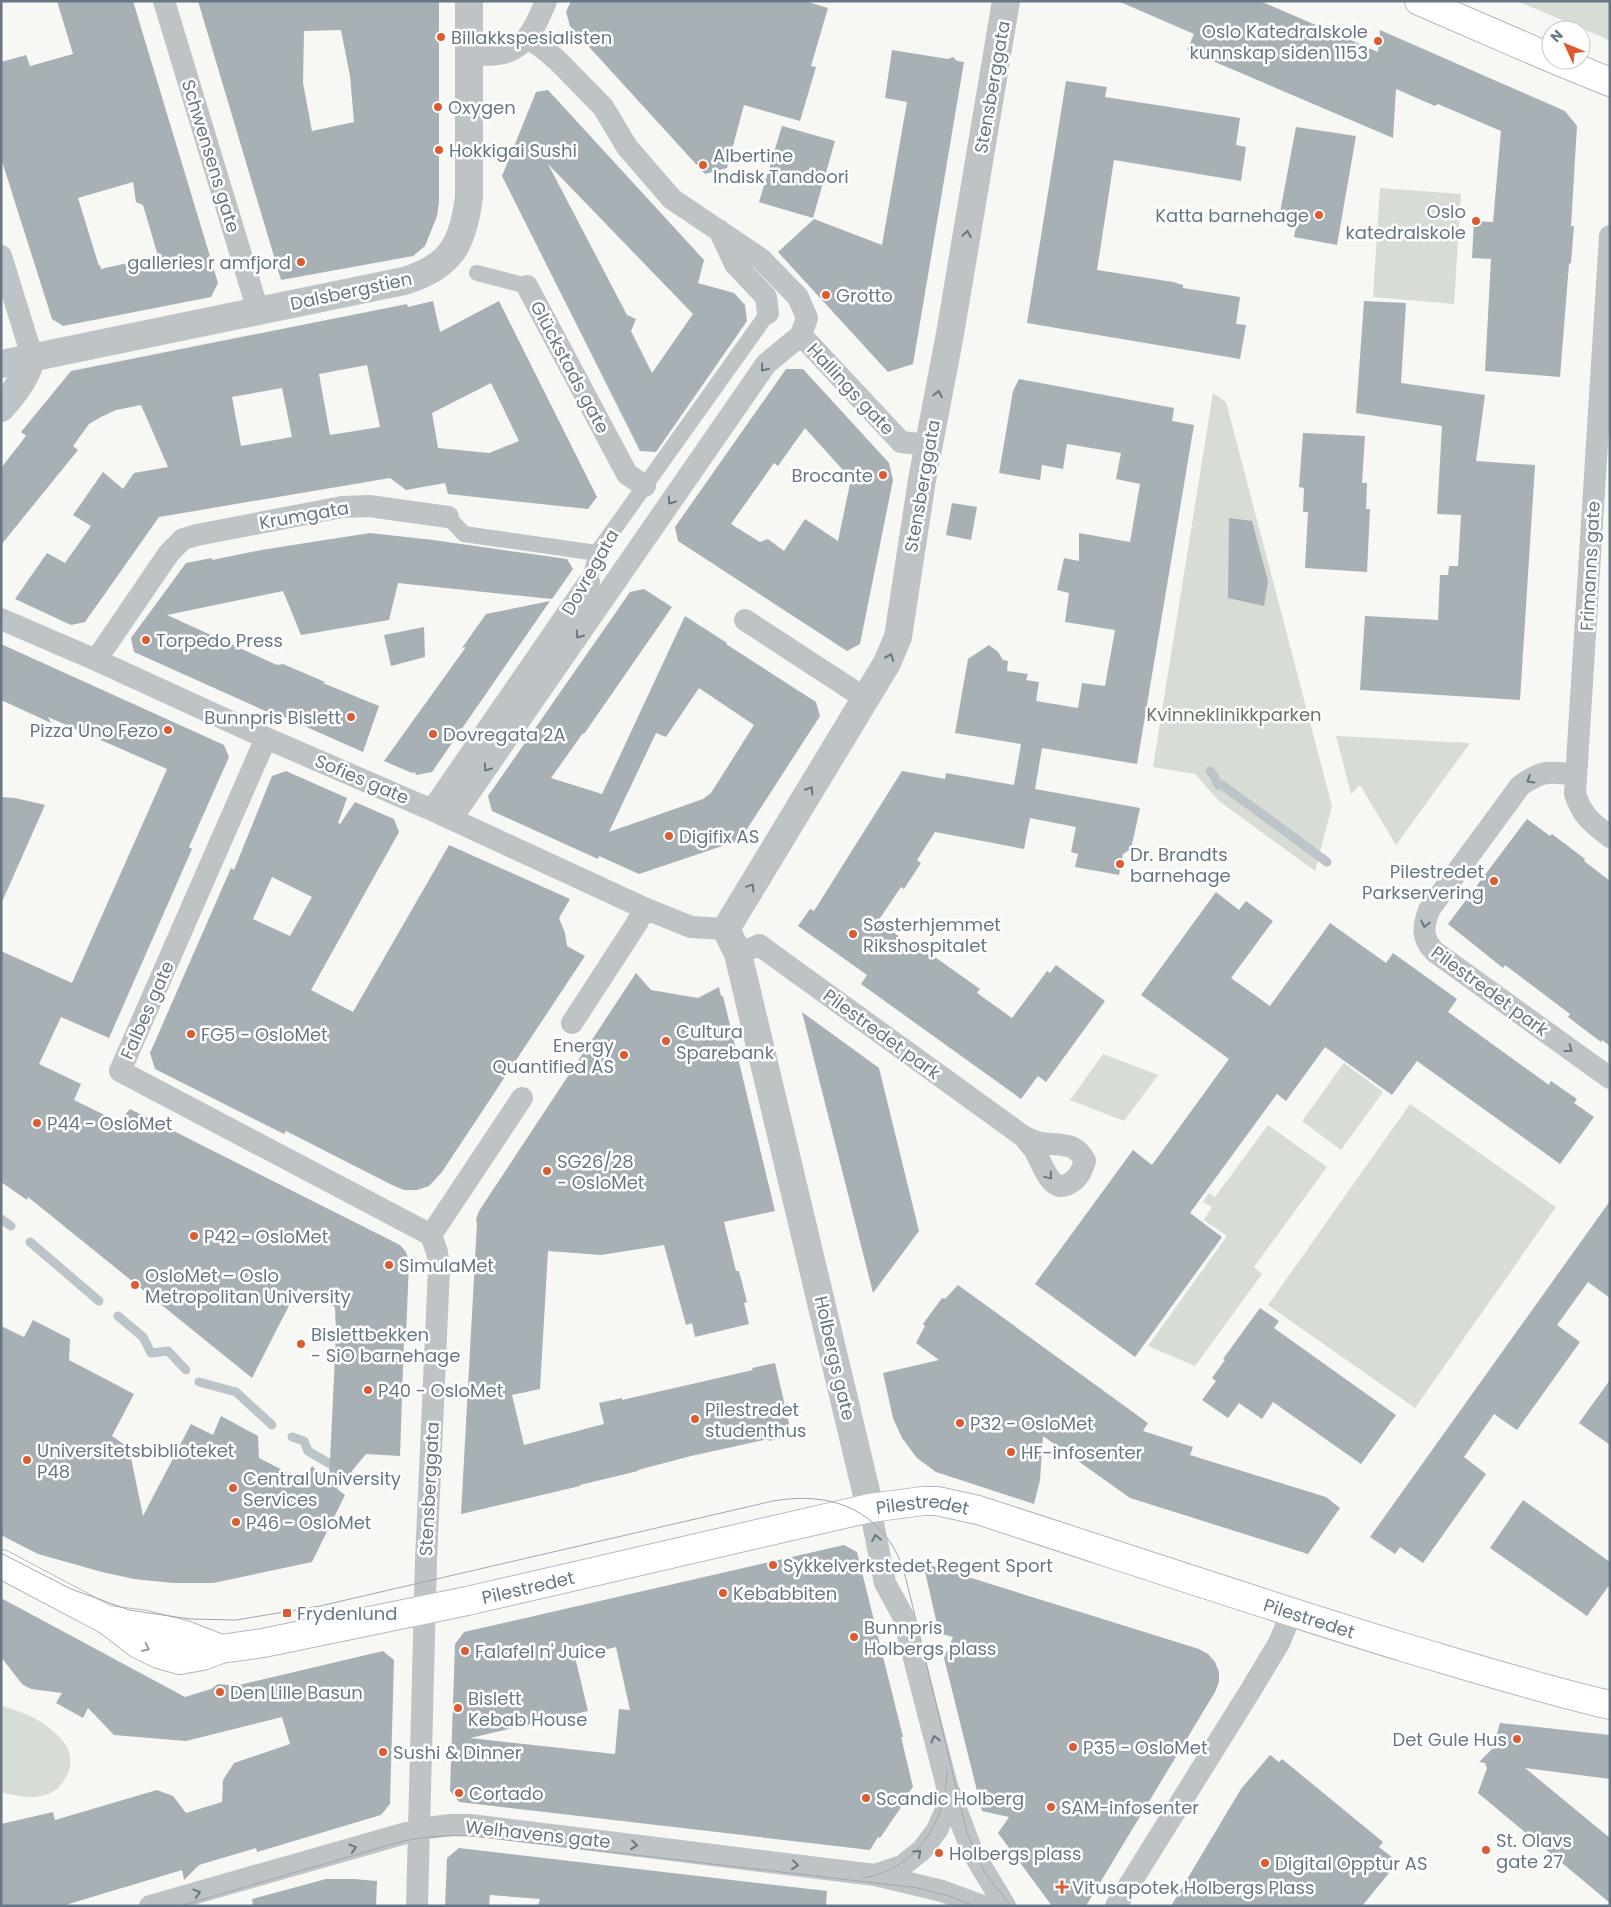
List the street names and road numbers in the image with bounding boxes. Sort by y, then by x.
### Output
street label: Stensberggata [968,19,1016,155]
street label: Schwensens gate [176,76,246,236]
street label: Dalsbergstien [288,266,414,316]
street label: Glückstads gate [525,296,615,438]
street label: Hallings gate [802,337,900,441]
street label: Stensberggata [898,418,946,554]
street label: Krumgata [257,495,351,535]
street label: Frimanns gate [1574,500,1606,632]
street label: Dovregata [555,524,625,620]
street label: Sofies gate [311,748,413,810]
street label: Pilestredet park [1426,940,1554,1042]
street label: Falbes gate [114,957,180,1063]
street label: Pilestredet park [818,983,946,1085]
street label: Holbergs gate [809,1293,861,1423]
street label: Stensberggata [413,1421,445,1557]
street label: Pilestredet [874,1489,971,1520]
street label: Pilestredet [479,1564,577,1610]
street label: Pilestredet [1261,1592,1358,1644]
street label: Welhavens gate [464,1814,612,1854]

